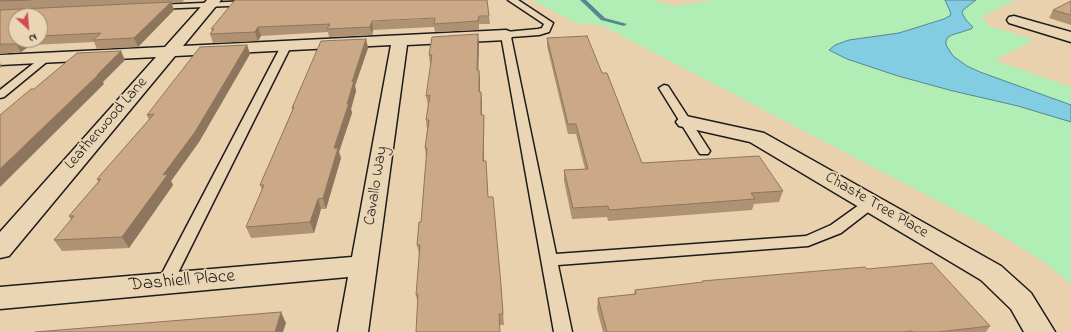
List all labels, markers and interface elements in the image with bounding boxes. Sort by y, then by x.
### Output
north arrow [8,8,48,48]
text: N [26,29,40,47]
street label: Leatherwood Lane [62,74,152,174]
street label: Cavallo Way [361,145,393,227]
street label: Chaste Tree Place [821,169,931,243]
street label: Dashiell Place [128,266,236,298]

